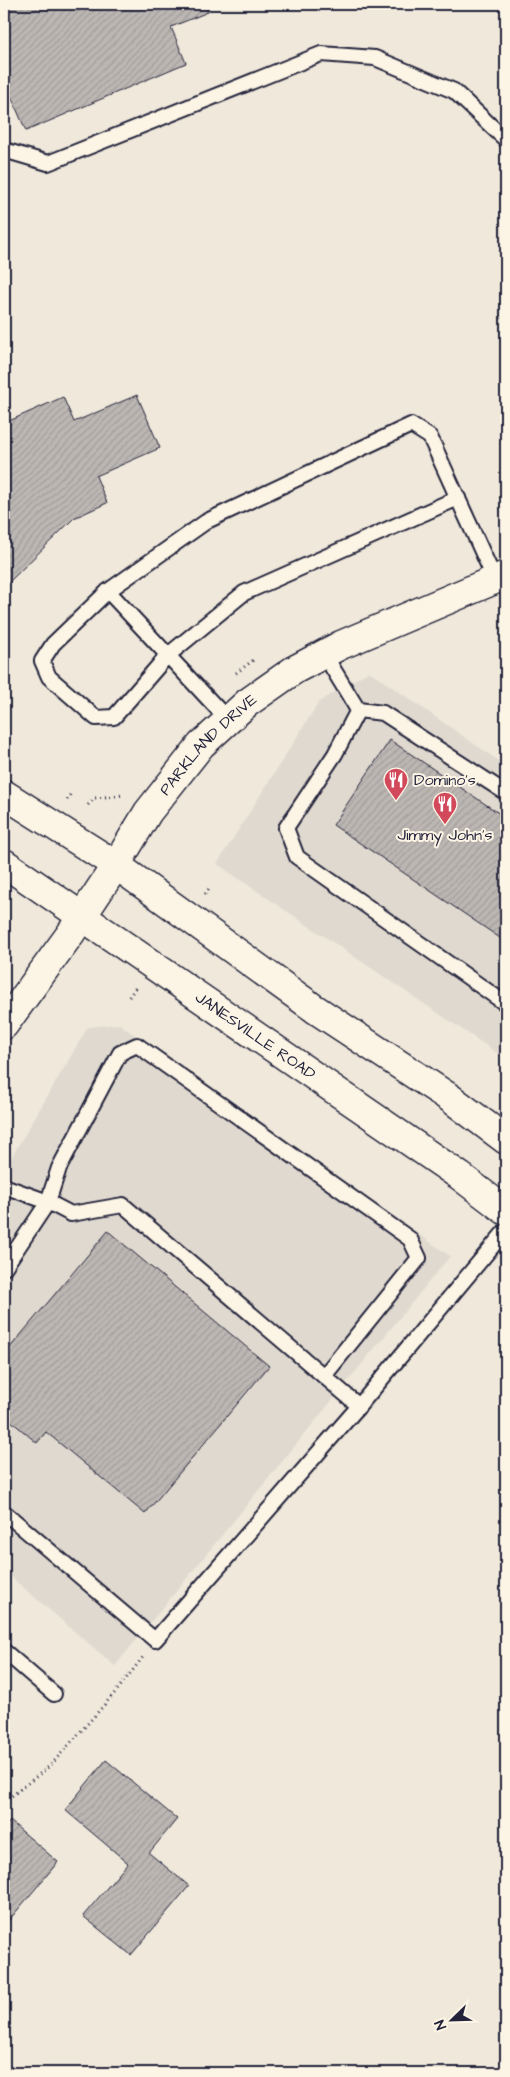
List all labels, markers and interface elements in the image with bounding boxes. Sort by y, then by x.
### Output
street label: PARKLAND DRIVE [154,688,262,800]
restaurant icon: Domino's [383,767,409,801]
place label: Domino's [414,769,476,791]
restaurant icon: Jimmy John's [432,791,458,825]
place label: Jimmy John's [398,824,493,847]
street label: JANESVILLE ROAD [191,986,320,1085]
north arrow [428,1994,478,2044]
text: N [430,2017,452,2033]

